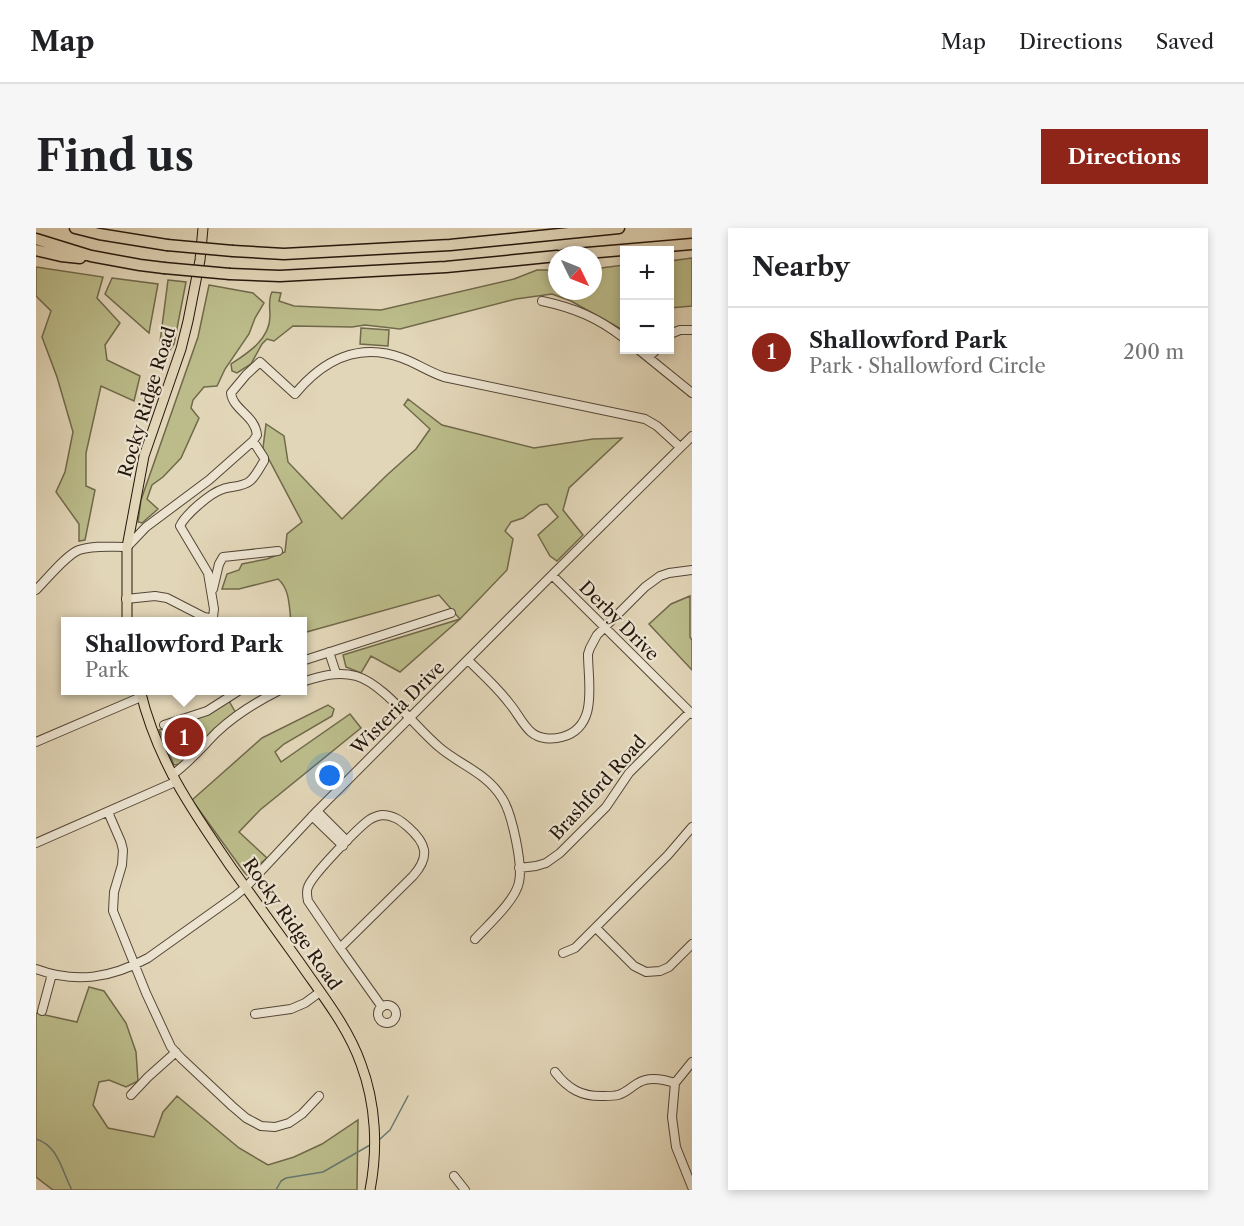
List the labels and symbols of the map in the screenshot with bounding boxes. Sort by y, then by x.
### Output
north arrow [548,246,602,300]
street label: Rocky Ridge Road [114,324,180,480]
street label: Derby Drive [575,577,663,665]
street label: Wisteria Drive [346,657,449,760]
pin: 1 [164,714,204,760]
street label: Brashford Road [545,731,651,845]
your location [315,761,344,790]
street label: Rocky Ridge Road [238,854,346,994]

